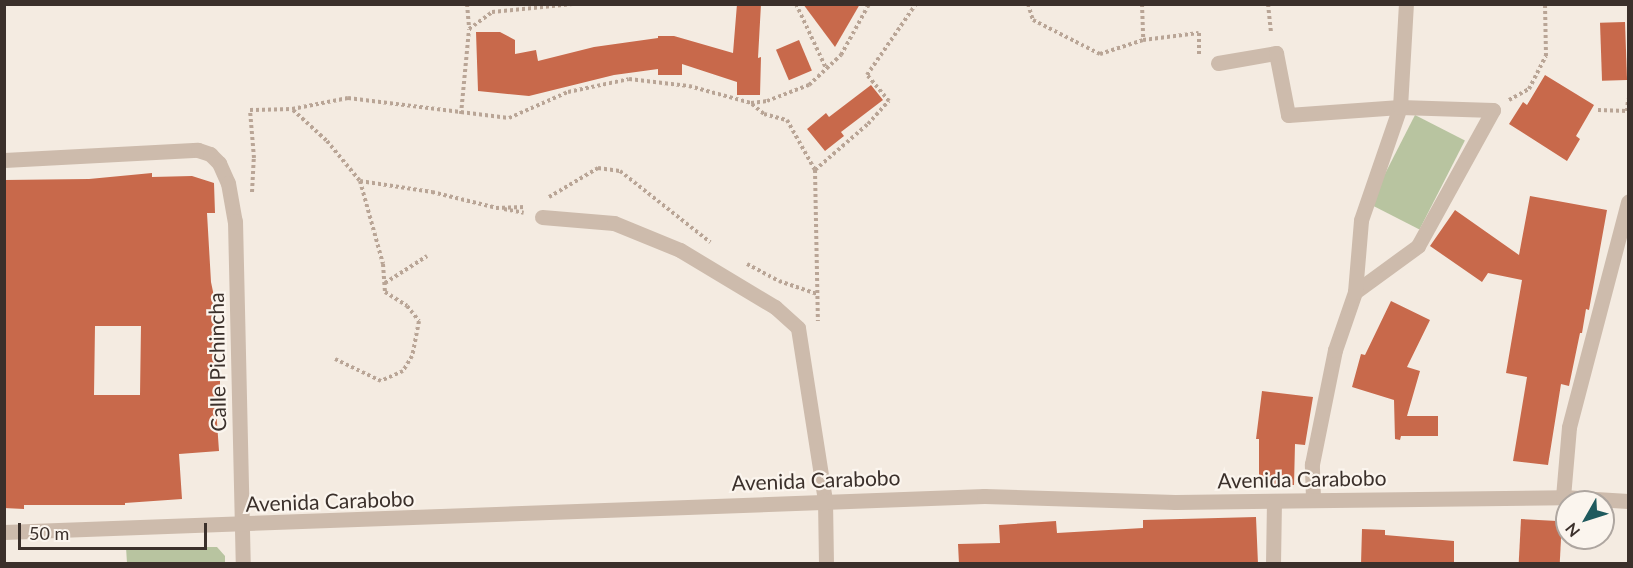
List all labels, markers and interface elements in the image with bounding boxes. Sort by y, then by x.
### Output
street label: Calle Pichincha [203,292,231,432]
street label: Avenida Carabobo [731,464,901,496]
street label: Avenida Carabobo [1217,465,1387,493]
street label: Avenida Carabobo [245,485,415,517]
north arrow [1555,490,1615,550]
scale bar [21,511,210,549]
text: N [1561,520,1583,541]
text: 50 m [29,522,69,544]

